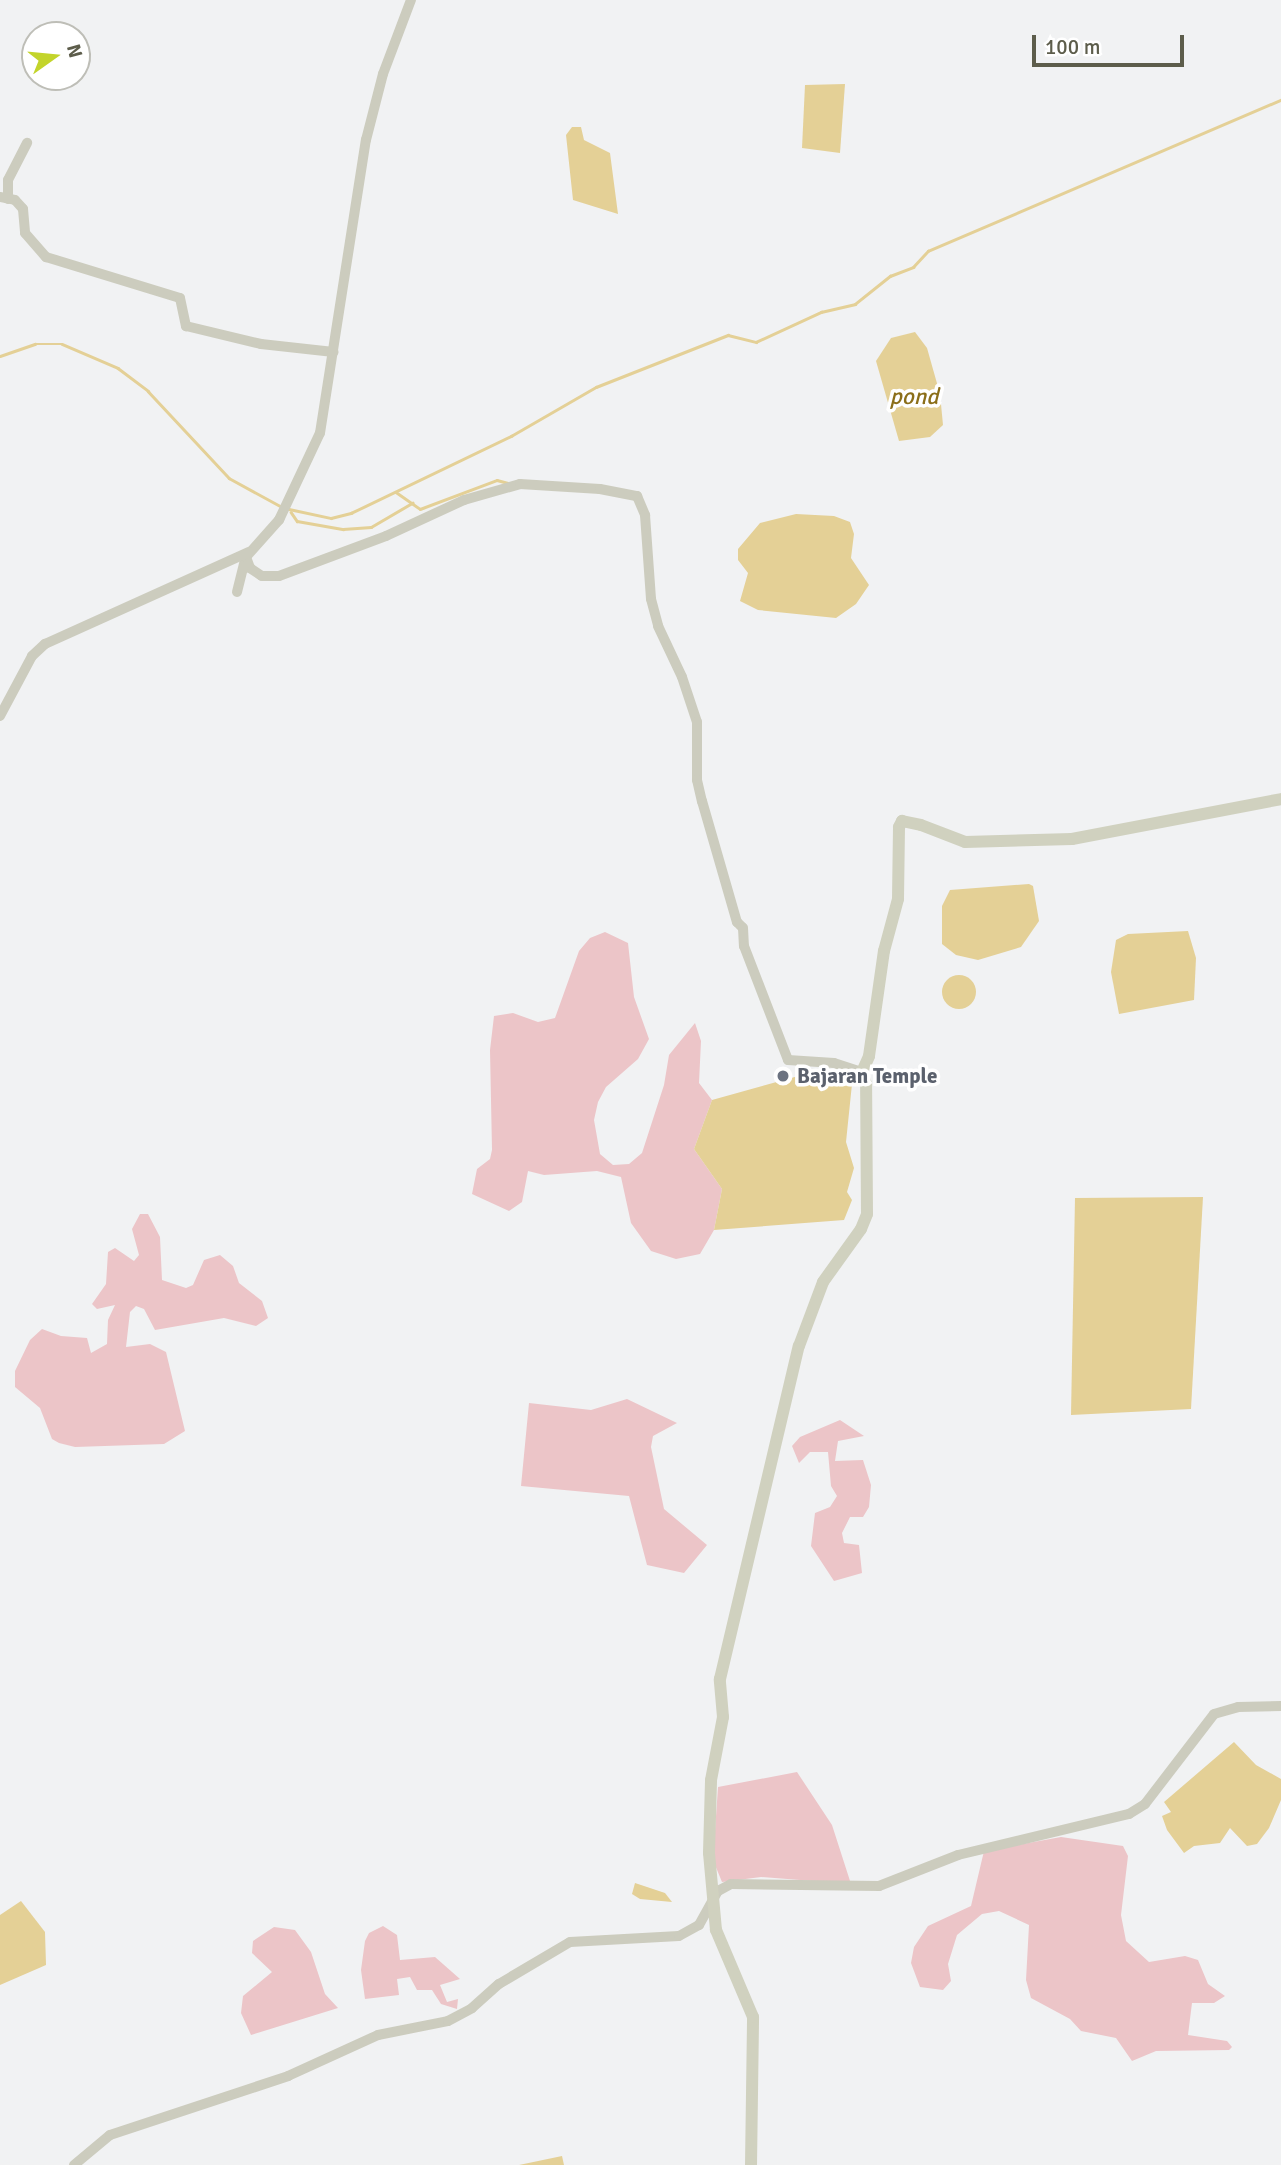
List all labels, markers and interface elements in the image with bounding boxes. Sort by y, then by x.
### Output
north arrow [21,21,91,91]
scale bar [1036,21,1188,65]
text: 100 m [1045,34,1100,60]
text: N [61,42,88,61]
water label: pond [890,383,938,411]
place label: Bajaran Temple [797,1063,937,1089]
marker: Bajaran Temple [775,1068,791,1084]

